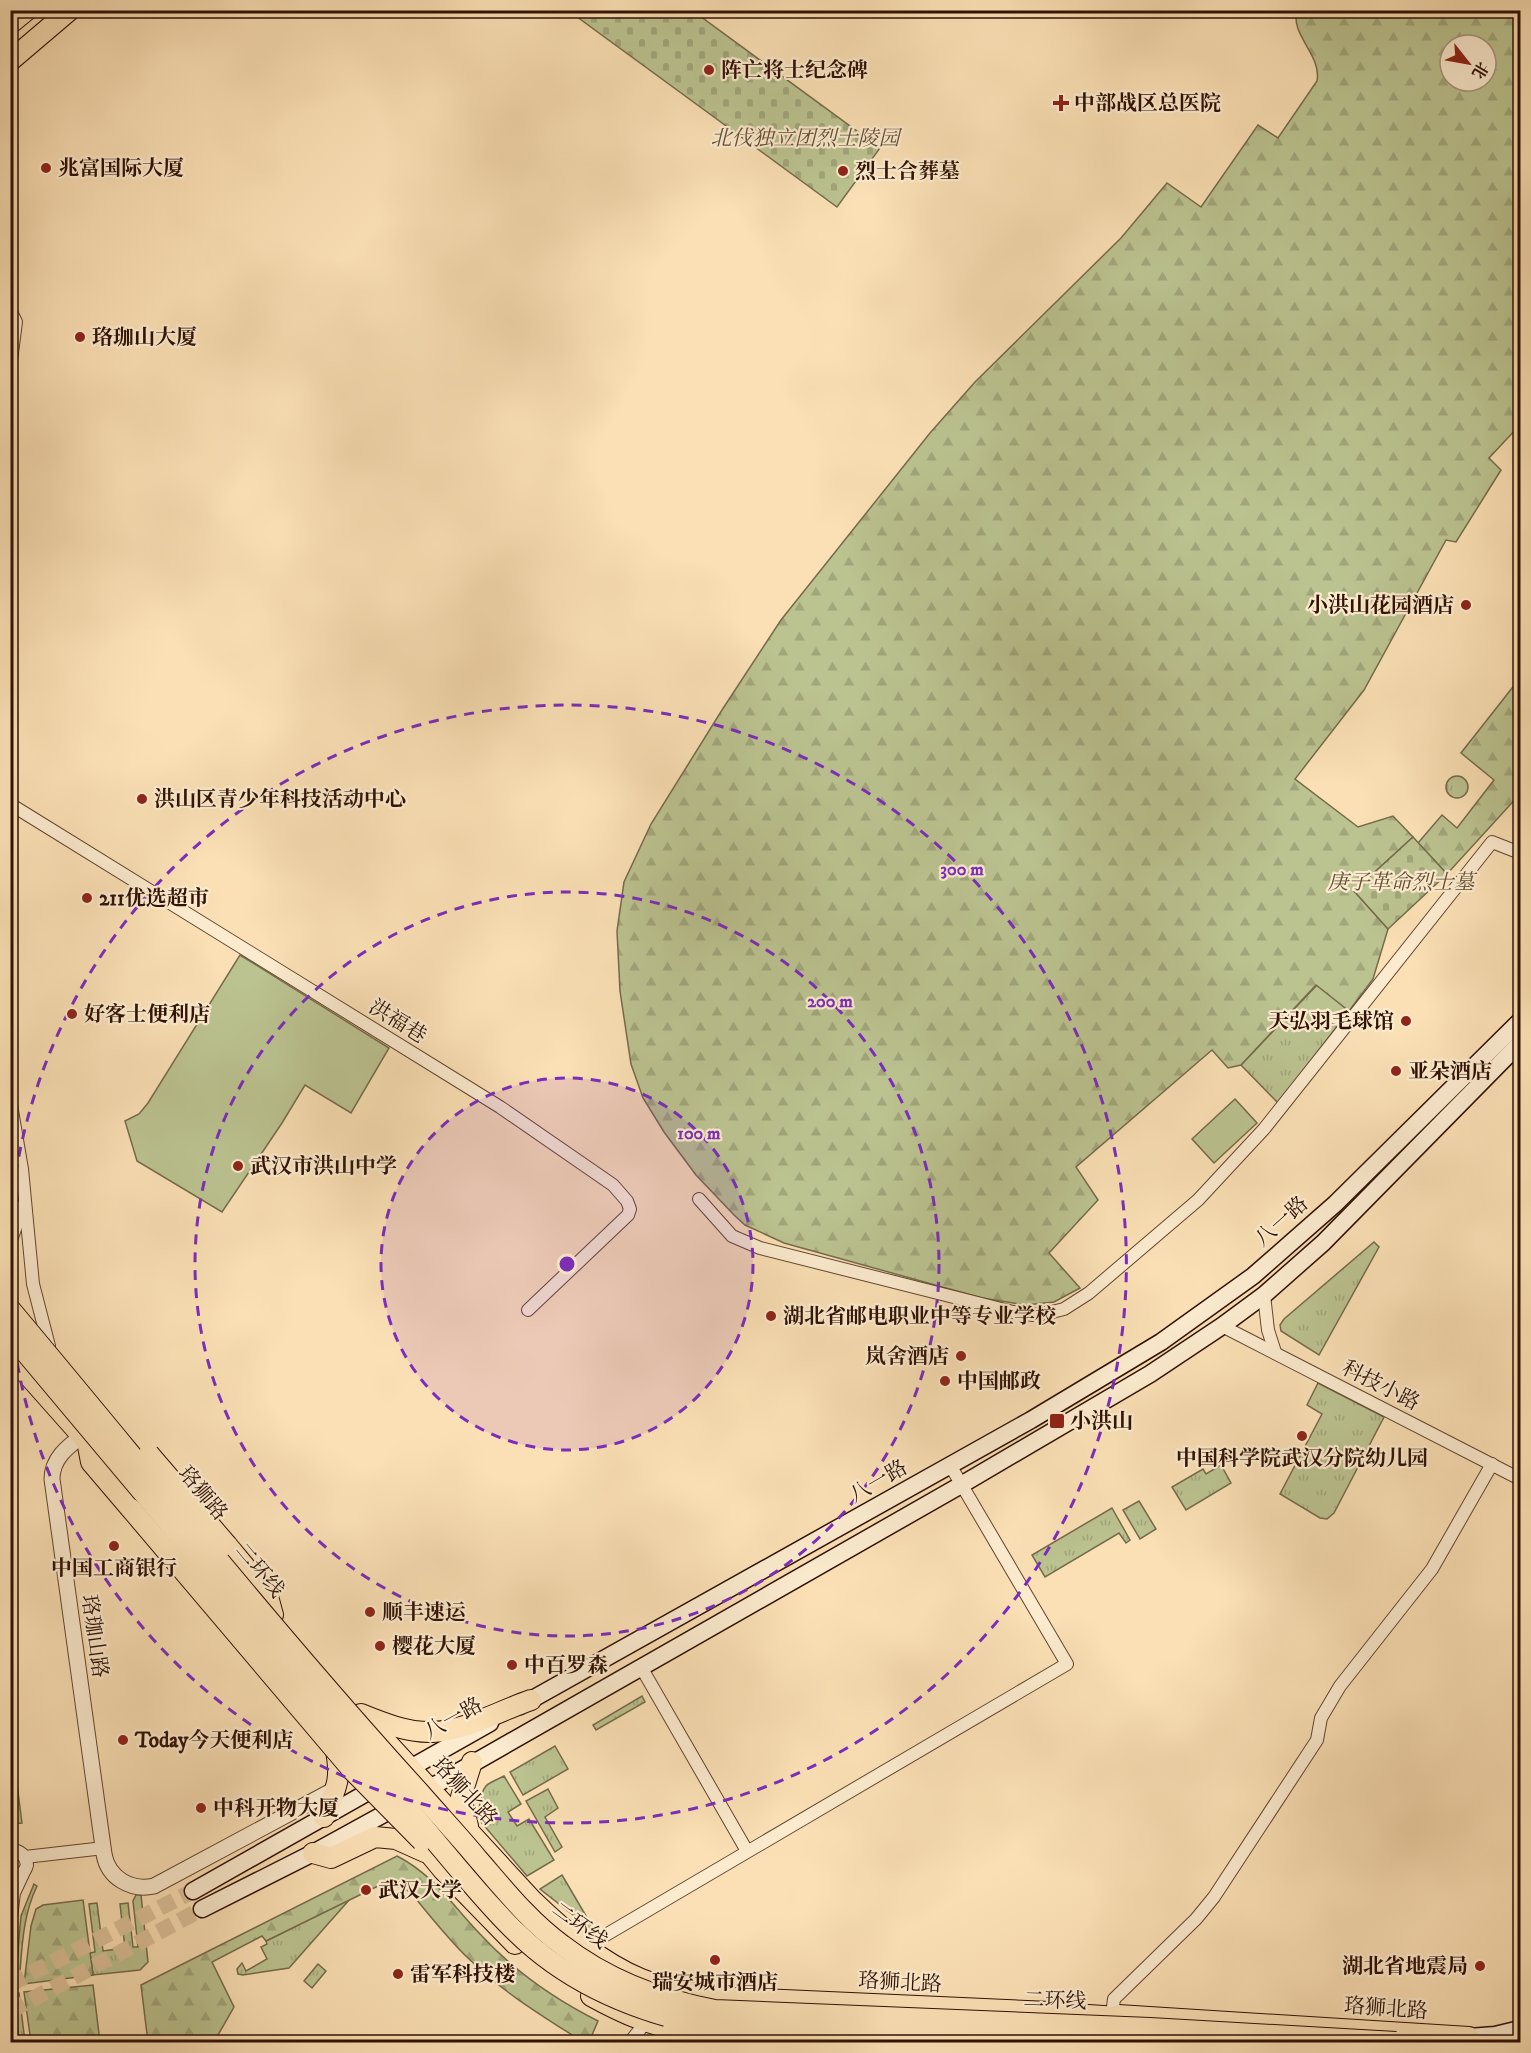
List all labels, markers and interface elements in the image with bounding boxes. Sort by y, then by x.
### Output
north arrow [1438,33,1498,93]
place label: 阵亡将士纪念碑 [721,58,868,84]
text: 北 [1467,58,1493,82]
marker: 阵亡将士纪念碑 [702,63,716,77]
place label: 中部战区总医院 [1074,91,1221,117]
marker: 中部战区总医院 [1052,94,1070,112]
park label: 北伐独立团烈士陵园 [711,126,902,152]
place label: 兆富国际大厦 [58,156,184,182]
place label: 烈士合葬墓 [855,159,960,185]
marker: 兆富国际大厦 [39,161,53,175]
marker: 烈士合葬墓 [836,164,850,178]
place label: 珞珈山大厦 [92,325,197,351]
marker: 珞珈山大厦 [73,330,87,344]
place label: 小洪山花园酒店 [1307,593,1454,619]
marker: 小洪山花园酒店 [1459,598,1473,612]
place label: 洪山区青少年科技活动中心 [154,787,406,813]
marker: 洪山区青少年科技活动中心 [135,792,149,806]
text: 300 m [940,859,984,881]
park label: 庚子革命烈士墓 [1328,870,1477,896]
place label: 211优选超市 [99,886,209,912]
marker: 211优选超市 [80,891,94,905]
text: 200 m [807,991,853,1013]
street label: 洪福巷 [364,994,431,1050]
place label: 好客士便利店 [84,1002,210,1028]
marker: 好客士便利店 [65,1007,79,1021]
place label: 天弘羽毛球馆 [1268,1009,1394,1035]
marker: 天弘羽毛球馆 [1399,1014,1413,1028]
place label: 亚朵酒店 [1408,1059,1492,1085]
marker: 亚朵酒店 [1389,1064,1403,1078]
text: 100 m [677,1123,721,1145]
place label: 武汉市洪山中学 [250,1154,397,1180]
marker: 武汉市洪山中学 [231,1159,245,1173]
street label: 八一路 [1250,1191,1314,1252]
centre of rings [557,1254,577,1274]
place label: 湖北省邮电职业中等专业学校 [783,1304,1056,1330]
marker: 湖北省邮电职业中等专业学校 [764,1309,778,1323]
place label: 岚舍酒店 [865,1344,949,1370]
marker: 岚舍酒店 [954,1349,968,1363]
street label: 科技小路 [1337,1355,1424,1417]
place label: 中国邮政 [957,1369,1041,1395]
marker: 中国邮政 [938,1374,952,1388]
place label: 小洪山 [1070,1409,1133,1435]
marker: 小洪山 [1048,1412,1066,1430]
marker: 中国科学院武汉分院幼儿园 [1295,1429,1309,1443]
place label: 中国科学院武汉分院幼儿园 [1176,1446,1428,1472]
street label: 八一路 [845,1455,912,1509]
street label: 珞狮路 [172,1461,232,1526]
street label: 二环线 [229,1538,289,1603]
marker: 中国工商银行 [107,1539,121,1553]
place label: 中国工商银行 [51,1556,177,1582]
street label: 珞珈山路 [75,1593,113,1680]
place label: 顺丰速运 [382,1600,466,1626]
marker: 顺丰速运 [363,1605,377,1619]
place label: 樱花大厦 [392,1634,476,1660]
marker: 樱花大厦 [373,1639,387,1653]
place label: 中百罗森 [524,1653,608,1679]
marker: 中百罗森 [505,1658,519,1672]
street label: 八一路 [420,1692,487,1746]
place label: Today今天便利店 [134,1728,293,1754]
marker: Today今天便利店 [116,1733,130,1747]
street label: 珞狮北路 [426,1752,502,1831]
place label: 中科开物大厦 [213,1796,339,1822]
marker: 中科开物大厦 [194,1801,208,1815]
place label: 武汉大学 [378,1878,462,1904]
marker: 武汉大学 [359,1883,373,1897]
street label: 二环线 [546,1897,613,1955]
marker: 瑞安城市酒店 [708,1953,722,1967]
place label: 湖北省地震局 [1342,1954,1468,1980]
marker: 湖北省地震局 [1473,1959,1487,1973]
place label: 雷军科技楼 [410,1962,515,1988]
marker: 雷军科技楼 [391,1967,405,1981]
street label: 珞狮北路 [857,1968,943,1998]
place label: 瑞安城市酒店 [652,1970,778,1996]
street label: 二环线 [1023,1987,1087,2015]
street label: 珞狮北路 [1343,1993,1429,2025]

